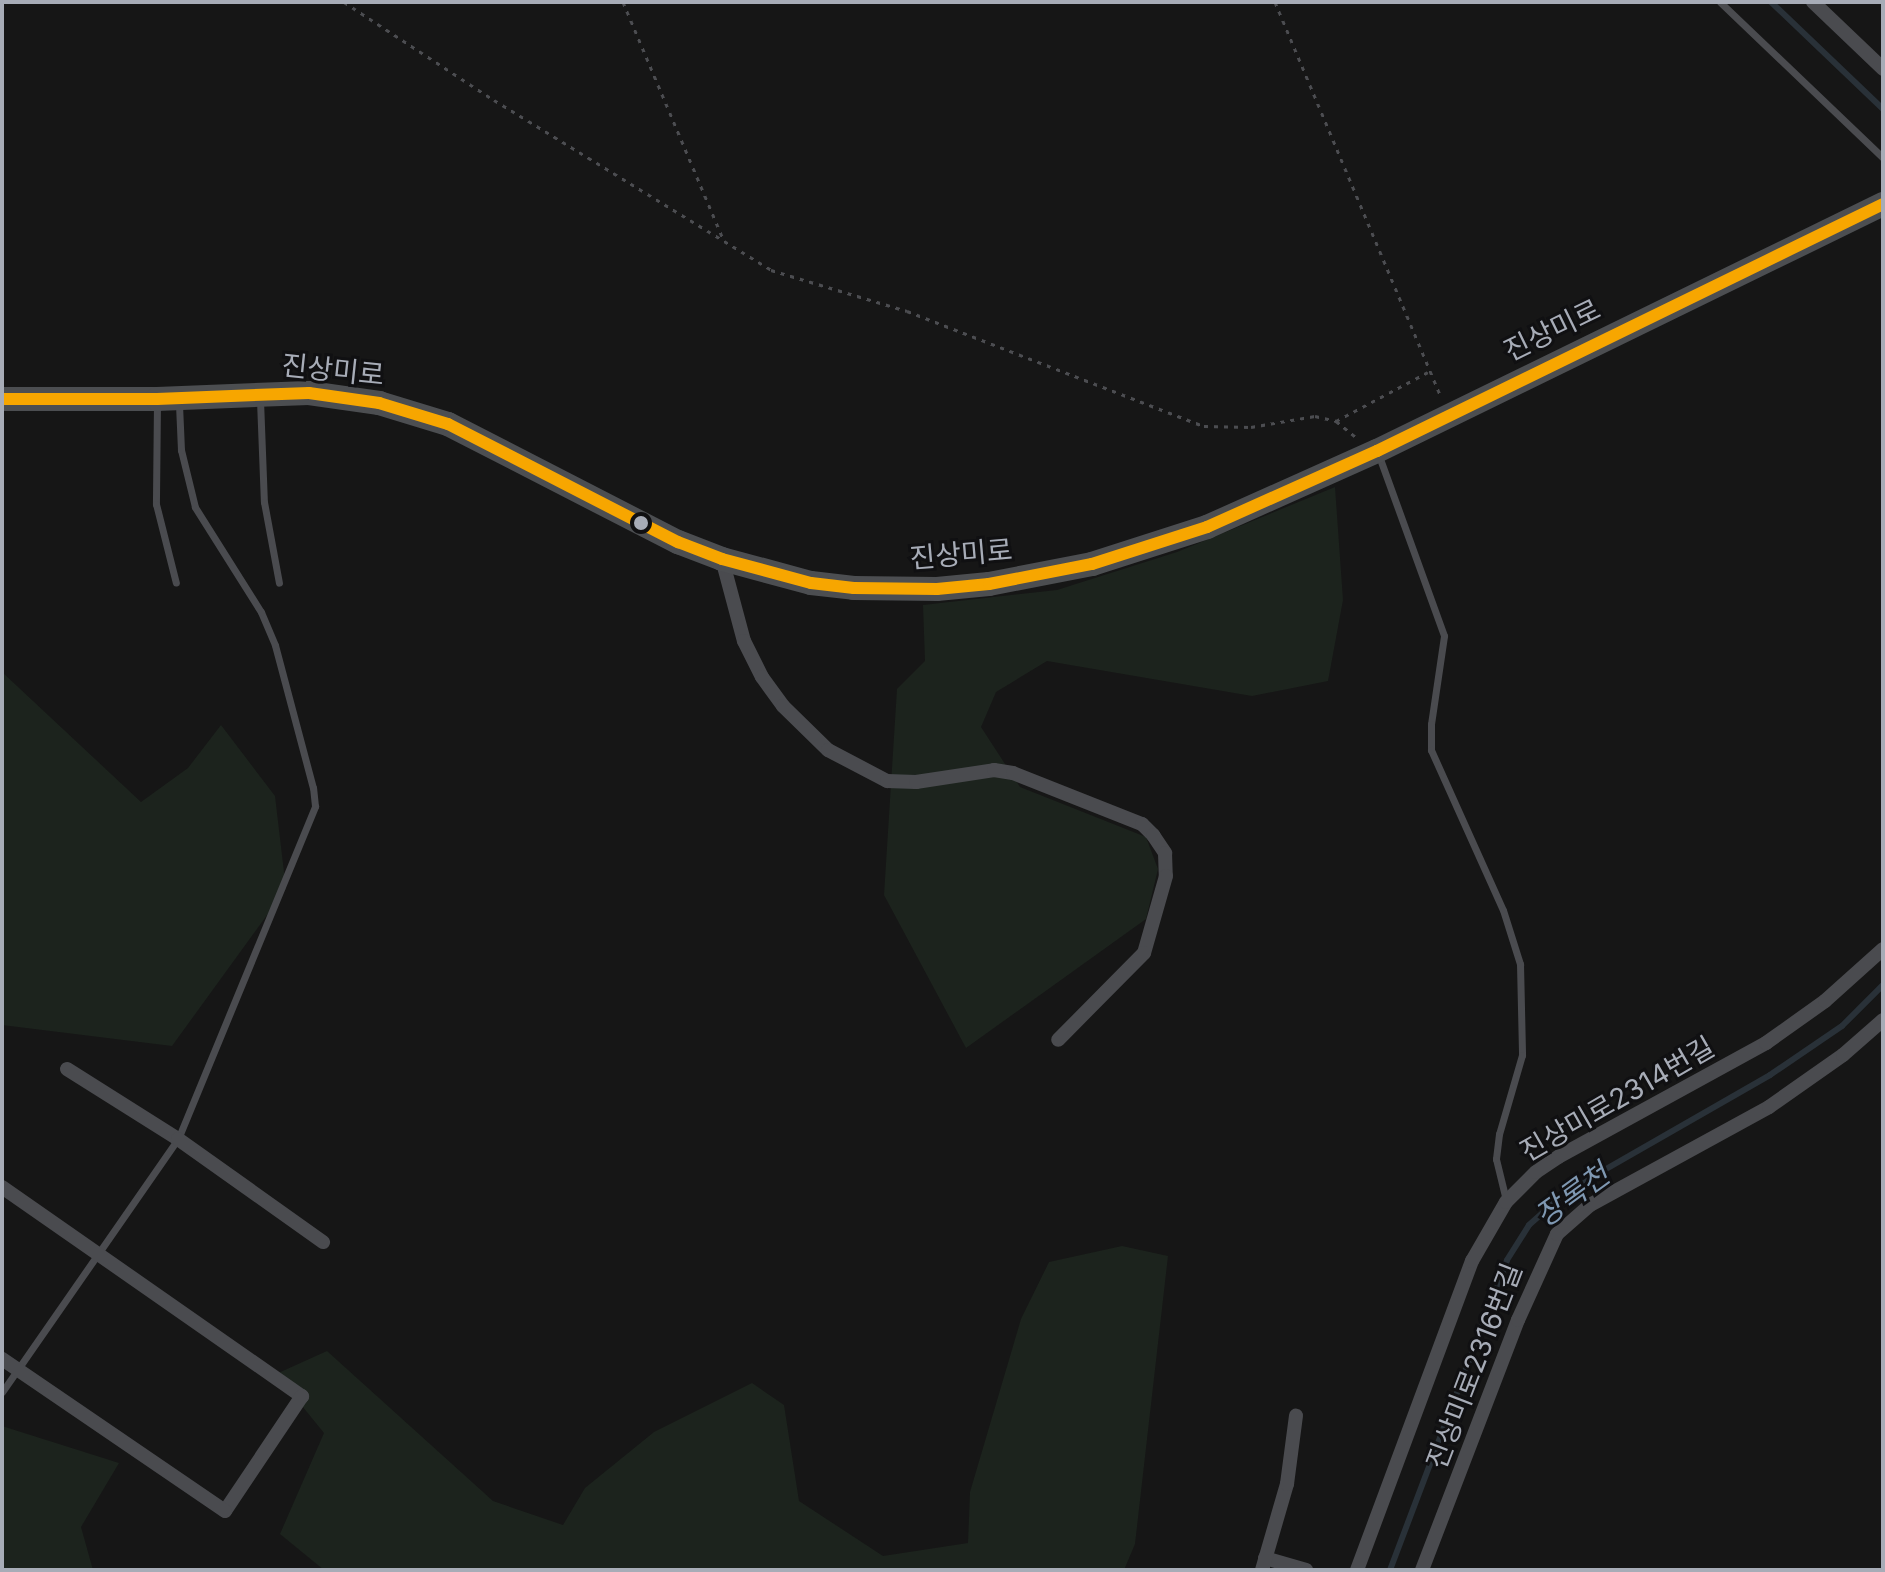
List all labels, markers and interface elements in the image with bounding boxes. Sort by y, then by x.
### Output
street label: 진상미로 [1498,292,1606,368]
street label: 진상미로 [280,348,386,392]
unlabelled marker [633,515,649,531]
street label: 진상미로 [908,533,1014,575]
street label: 진상미로2314번길 [1514,1030,1720,1168]
water label: 장록천 [1528,1156,1616,1234]
street label: 진상미로2316번길 [1419,1258,1529,1474]

